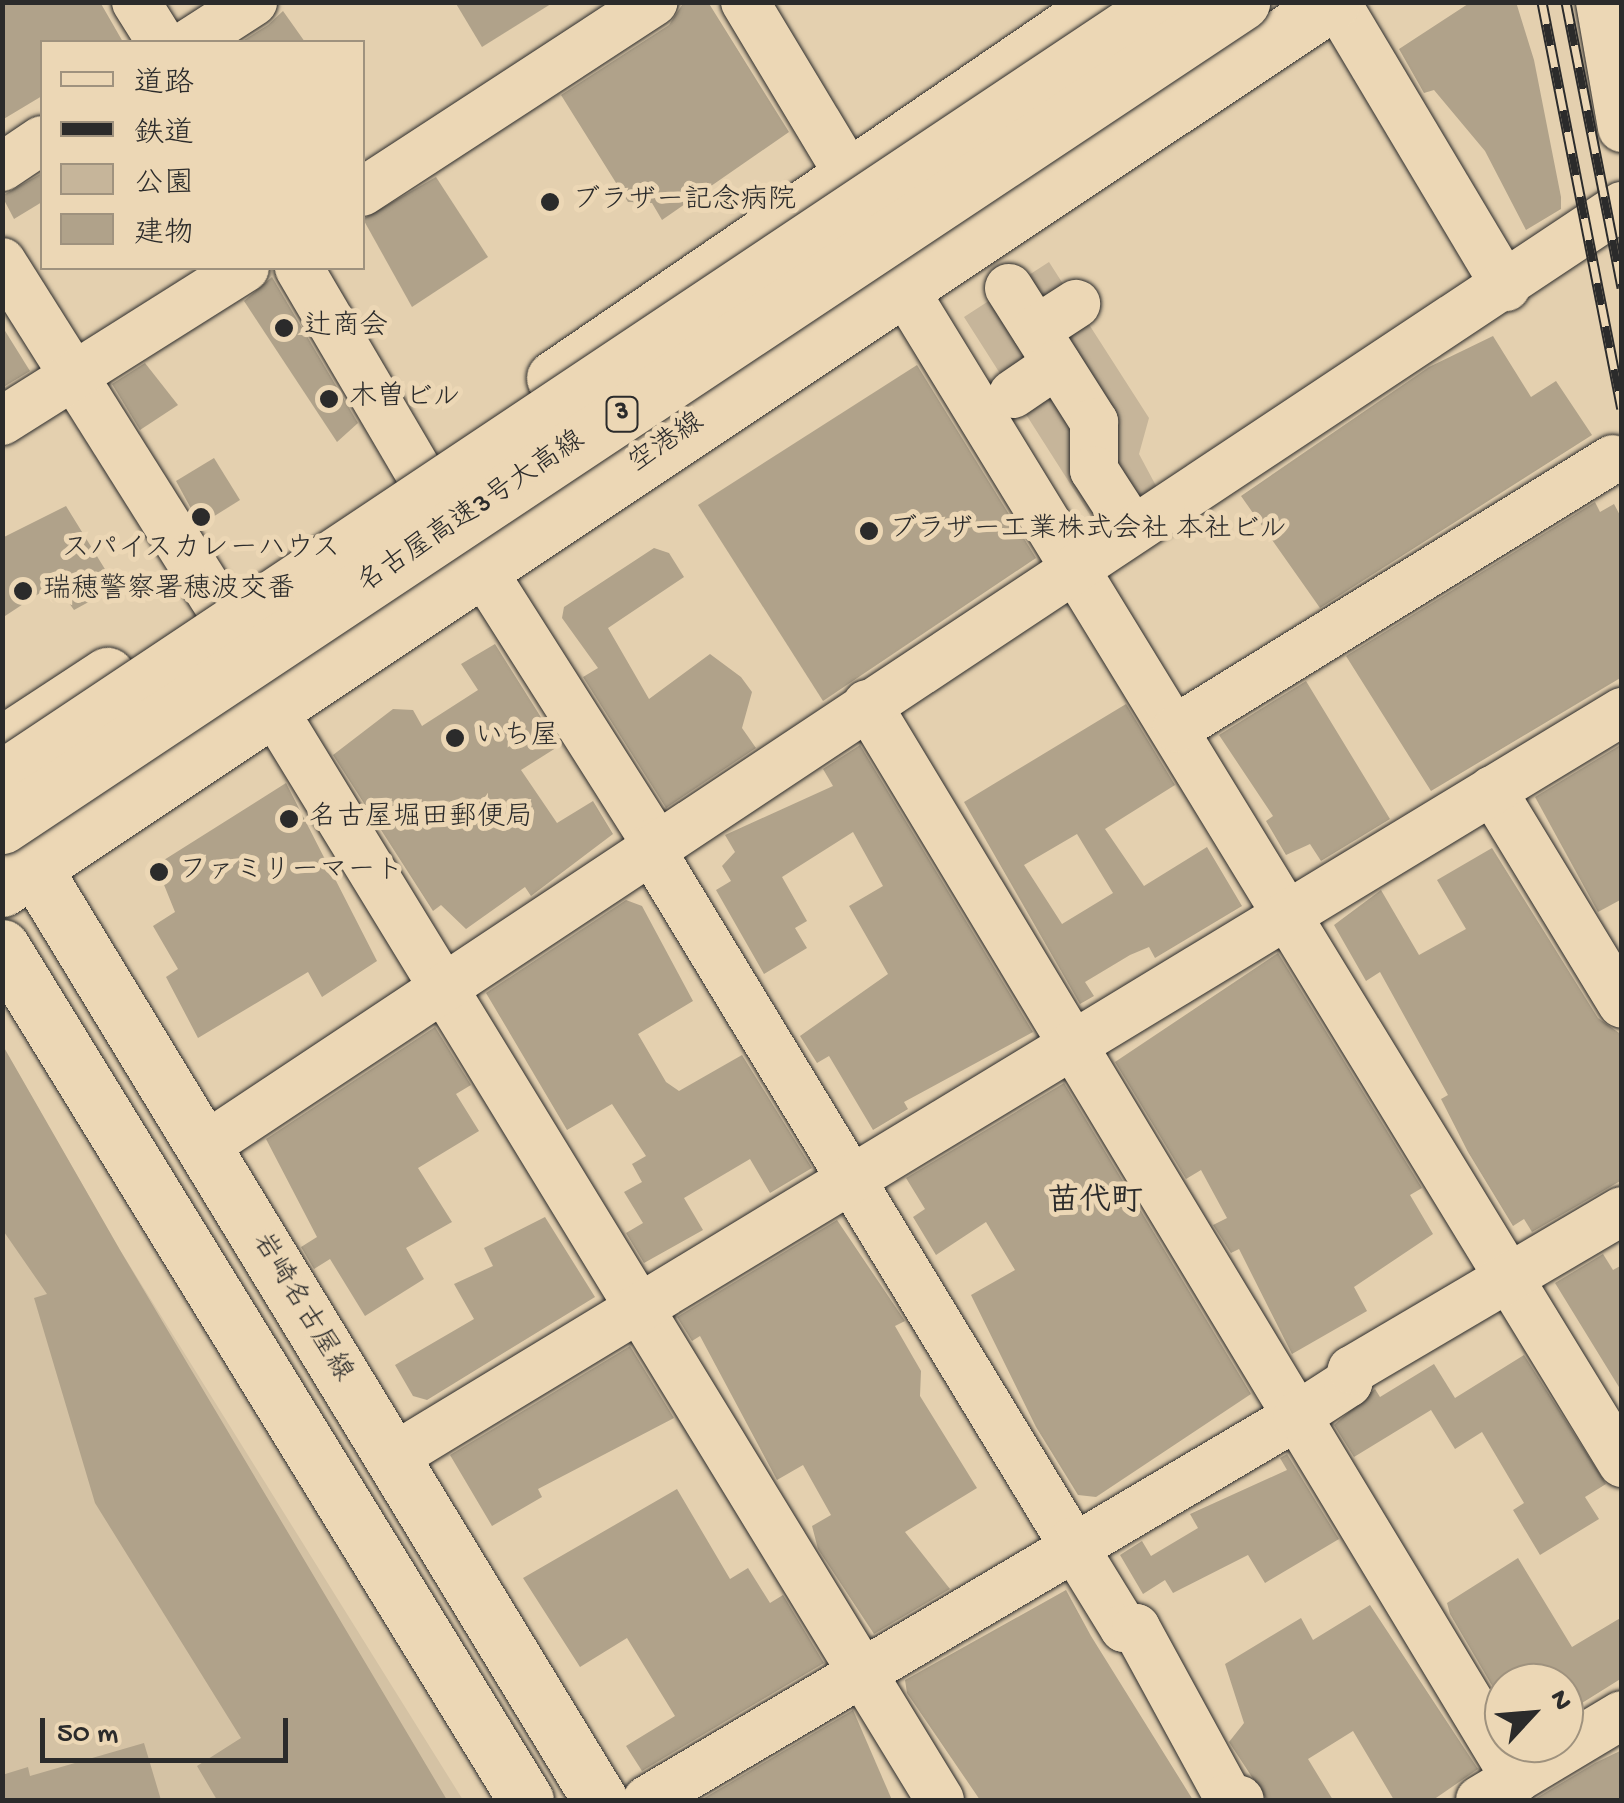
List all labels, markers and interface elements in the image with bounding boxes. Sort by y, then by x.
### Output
legend [40,40,365,270]
text: 道路 [134,68,194,103]
text: 鉄道 [134,118,194,153]
text: 公園 [134,168,194,203]
place label: ブラザー記念病院 [572,185,796,219]
marker: ブラザー記念病院 [537,189,563,215]
text: 建物 [134,218,194,253]
place label: 辻商会 [304,311,388,345]
marker: 辻商会 [273,317,295,339]
place label: 木曽ビル [349,382,461,416]
marker: 木曽ビル [318,388,340,410]
road number: 3 [604,394,640,434]
street label: 空港線 [623,407,711,481]
street label: 名古屋高速3号大高線 [352,425,592,601]
marker: スパイスカレーハウス [190,506,212,528]
place label: ブラザー工業株式会社 本社ビル [889,514,1288,548]
marker: ブラザー工業株式会社 本社ビル [858,520,880,542]
place label: スパイスカレーハウス [60,533,342,567]
place label: 瑞穂警察署穂波交番 [43,574,295,608]
marker: 瑞穂警察署穂波交番 [12,580,34,602]
place label: いち屋 [475,721,559,755]
marker: いち屋 [444,727,466,749]
place label: 名古屋堀田郵便局 [309,802,533,836]
marker: 名古屋堀田郵便局 [278,808,300,830]
place label: ファミリーマート [179,855,403,889]
marker: ファミリーマート [148,861,170,883]
district label: 苗代町 [1047,1184,1143,1222]
street label: 岩崎名古屋線 [243,1227,359,1389]
north arrow [1484,1663,1584,1763]
text: N [1541,1685,1578,1716]
scale bar [45,1698,292,1760]
text: 50 m [57,1718,118,1753]

